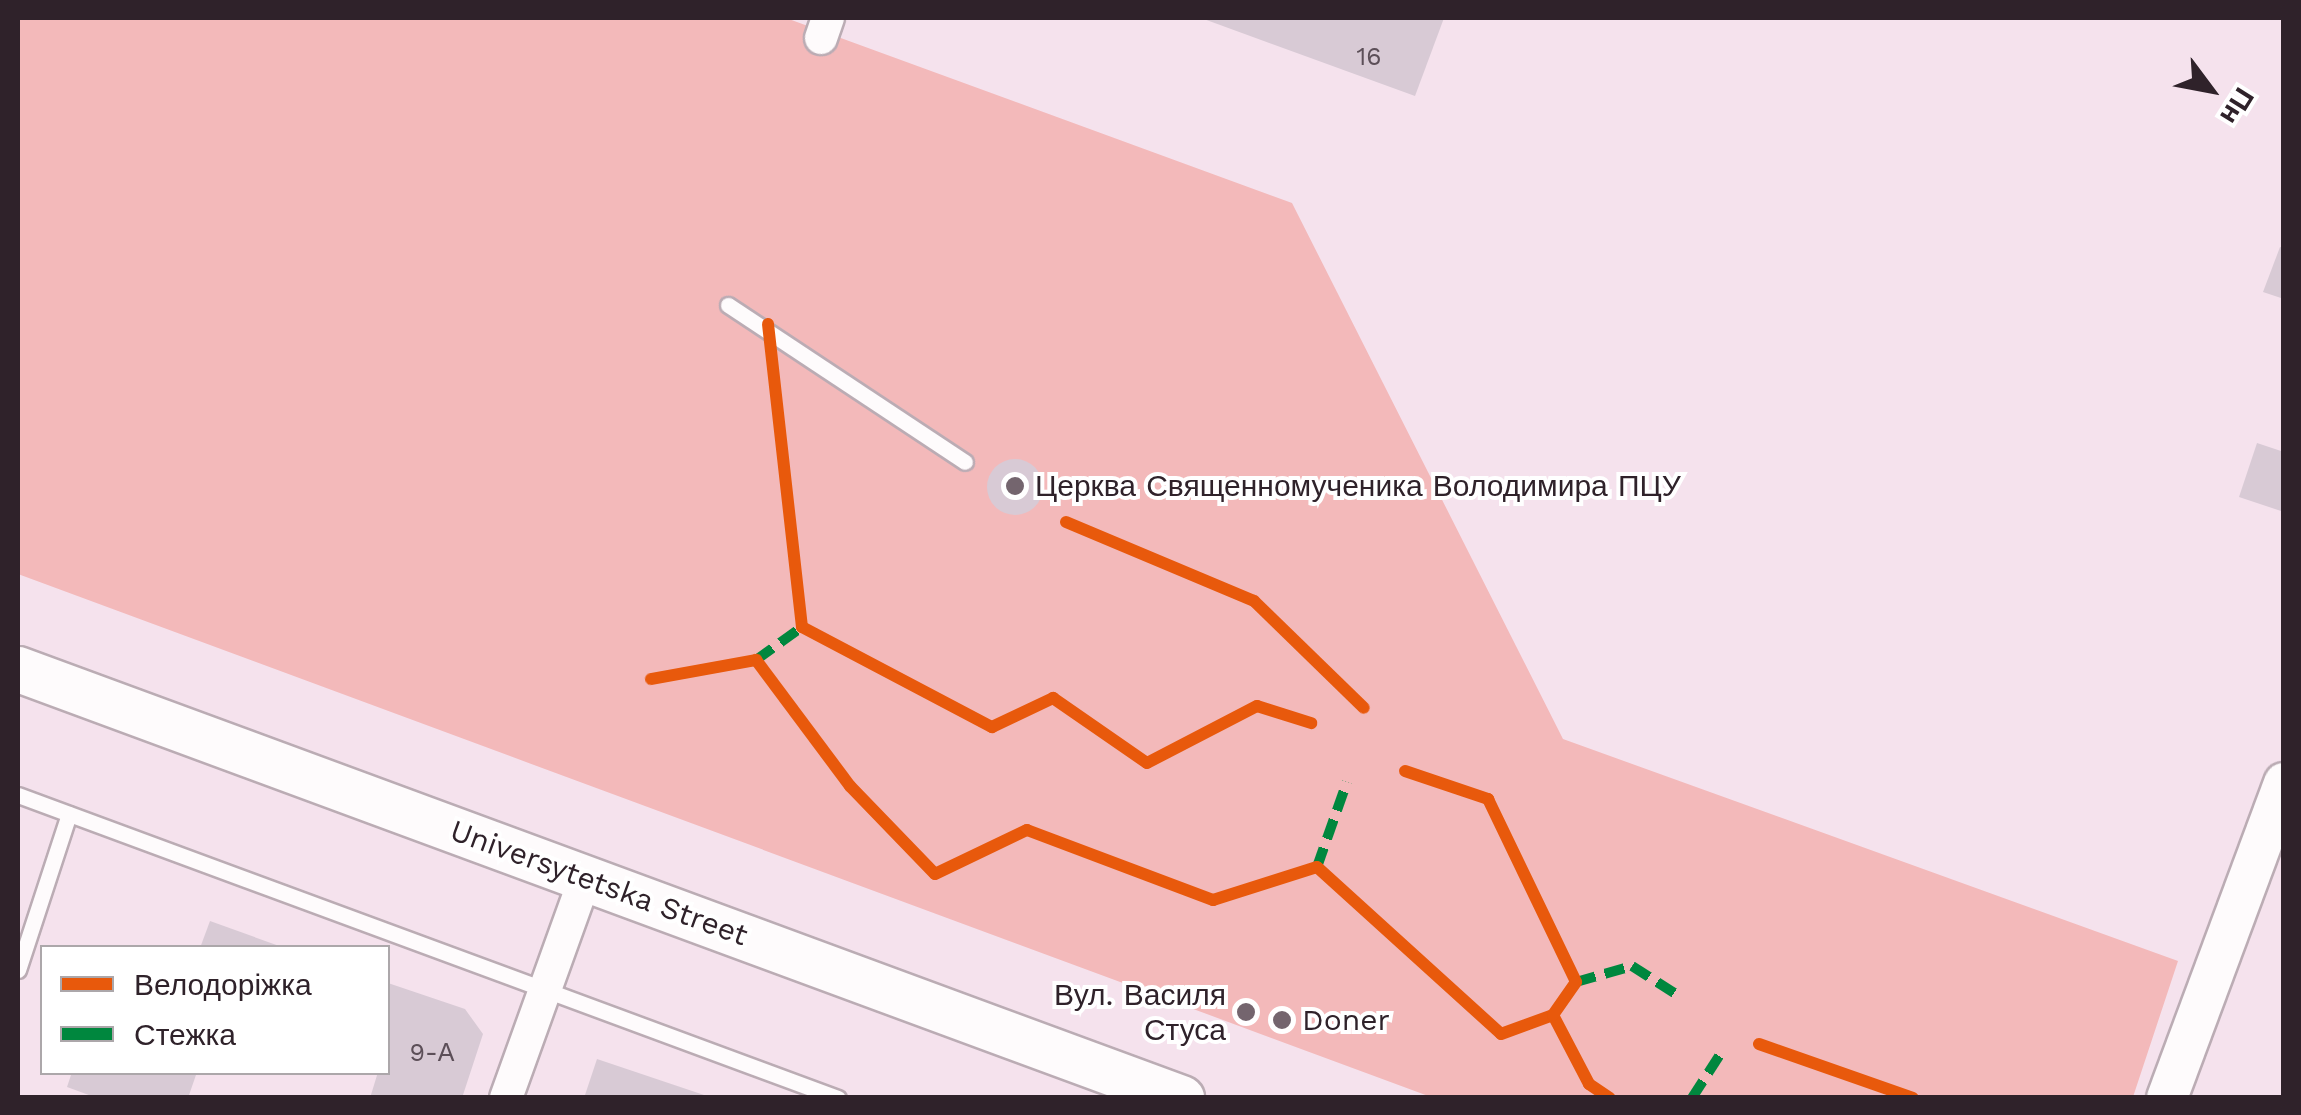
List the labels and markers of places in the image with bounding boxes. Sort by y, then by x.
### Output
place label: Церква Священномученика Володимира ПЦУ [1035,468,1681,504]
marker: Церква Священномученика Володимира ПЦУ [1004,475,1026,497]
place label: Вул. Василя Стуса [1054,977,1226,1048]
marker: Вул. Василя Стуса [1235,1001,1257,1023]
place label: Doner [1302,1002,1390,1038]
marker: Doner [1271,1009,1293,1031]

